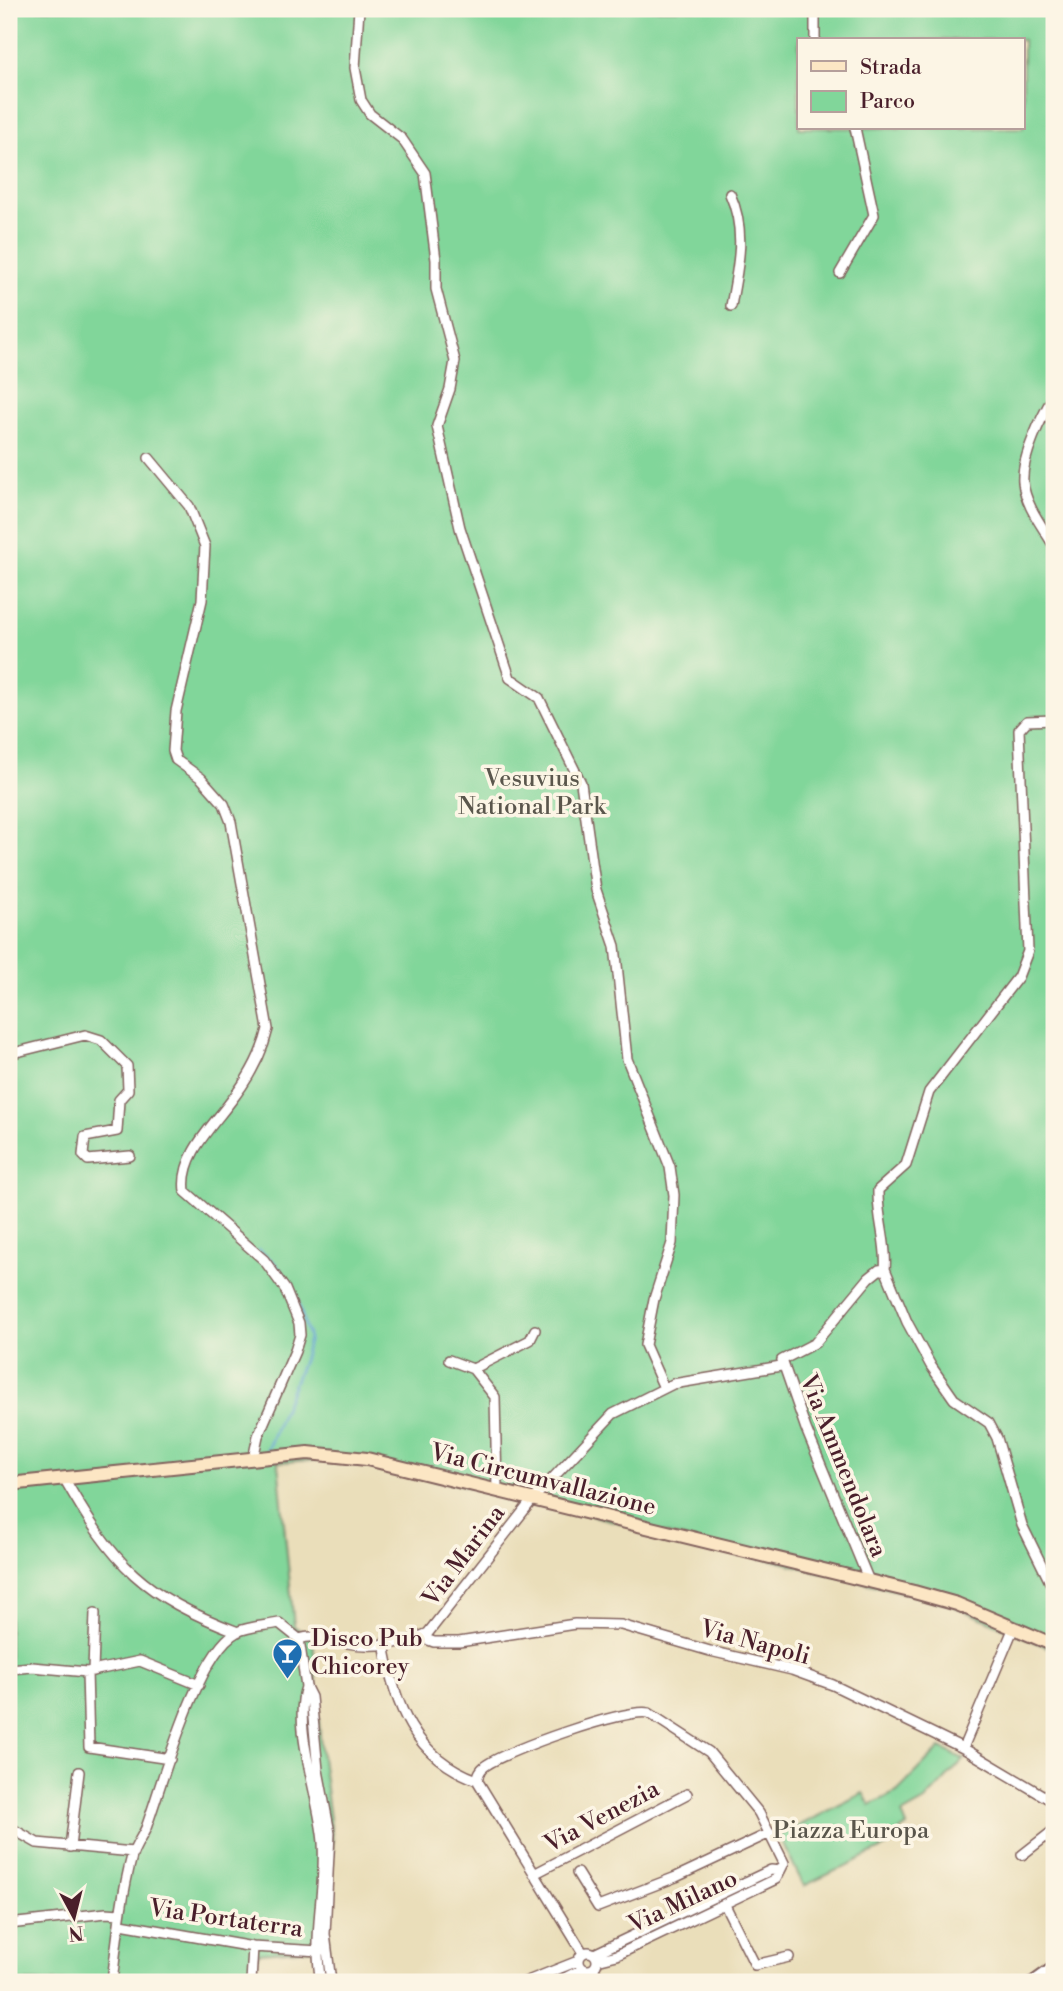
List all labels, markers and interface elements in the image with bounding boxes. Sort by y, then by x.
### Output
legend [797,38,1024,130]
text: Strada [860,55,922,81]
text: Parco [860,89,915,115]
park label: Vesuvius National Park [458,764,607,822]
street label: Via Ammendolara [792,1369,894,1563]
street label: Via Circumvallazione [426,1437,659,1523]
street label: Via Marina [415,1499,512,1614]
street label: Via Napoli [696,1614,813,1672]
place label: Disco Pub Chicorey [311,1624,423,1682]
bar icon: Disco Pub Chicorey [271,1636,305,1680]
street label: Via Venezia [538,1774,665,1860]
park label: Piazza Europa [773,1816,930,1846]
street label: Via Milano [623,1864,742,1941]
north arrow [38,1882,108,1952]
street label: Via Portaterra [146,1893,306,1945]
text: N [67,1920,85,1946]

